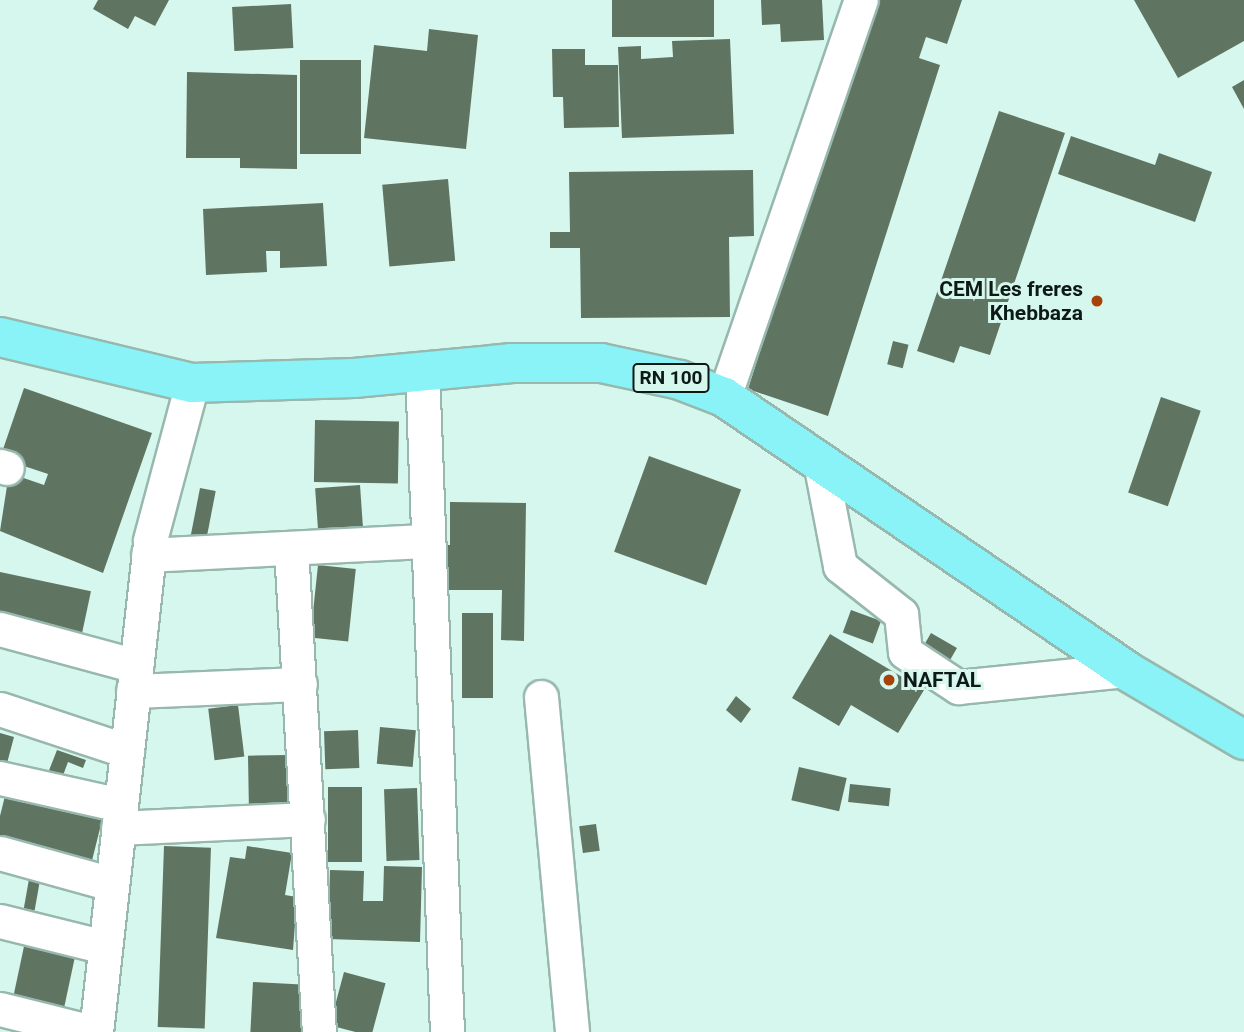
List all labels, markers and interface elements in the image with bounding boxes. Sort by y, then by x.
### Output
place label: CEM Les freres Khebbaza [939,276,1083,326]
marker: CEM Les freres Khebbaza [1089,293,1105,309]
road number: RN 100 [631,362,711,394]
place label: NAFTAL [903,667,981,693]
marker: NAFTAL [881,672,897,688]

